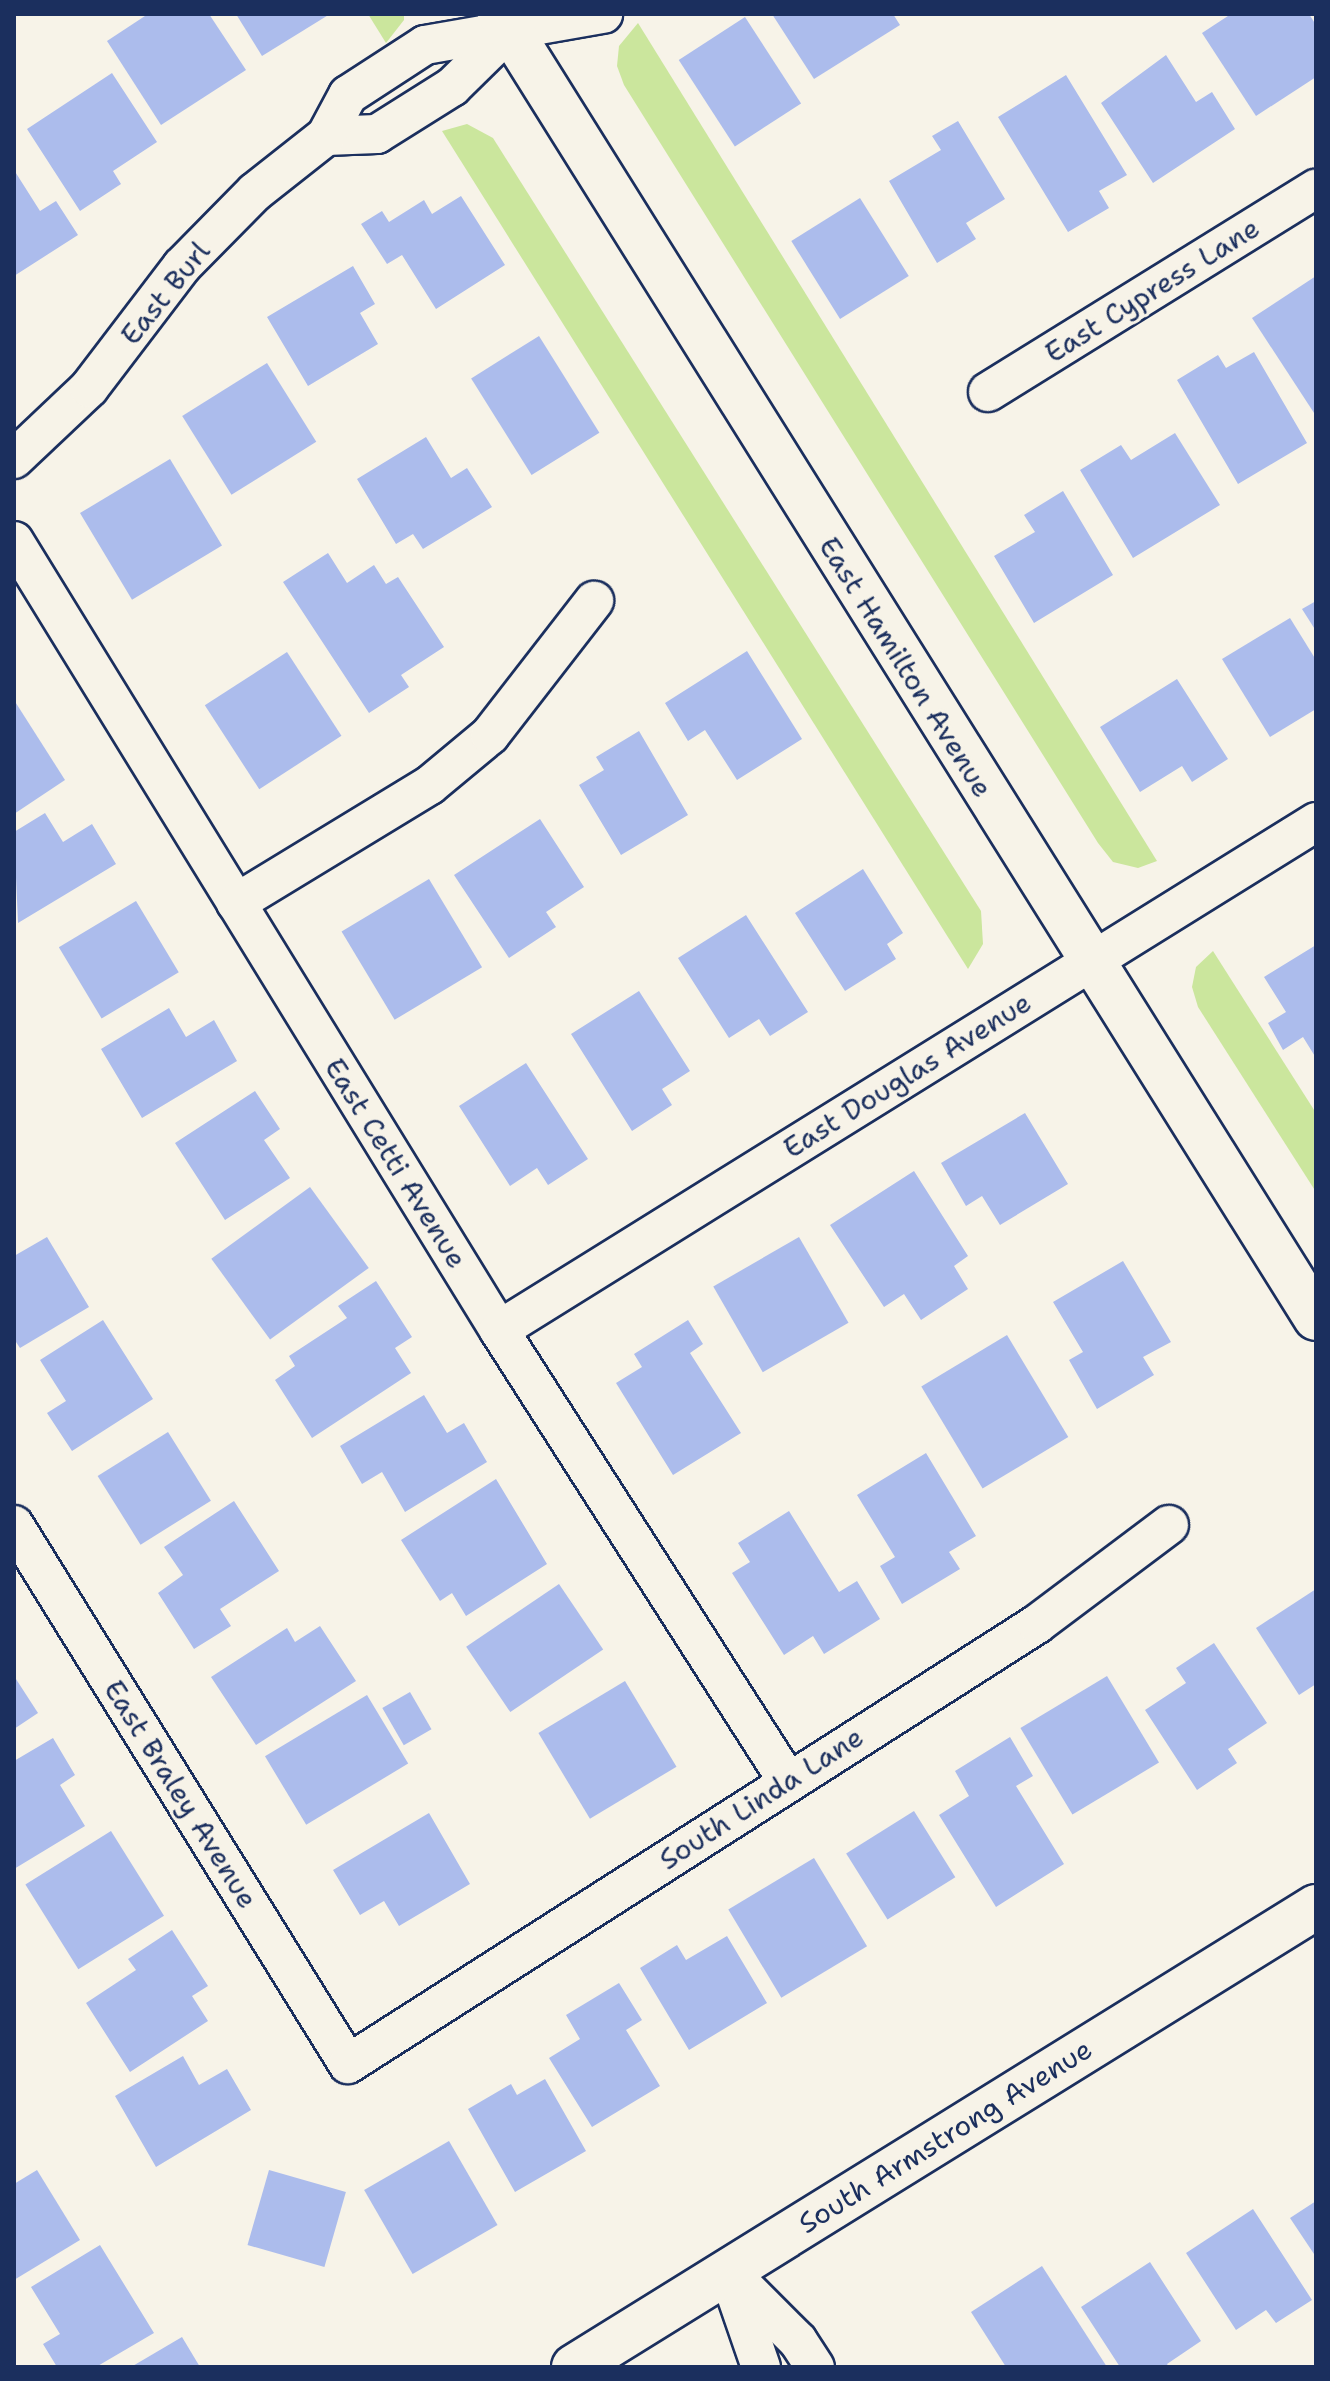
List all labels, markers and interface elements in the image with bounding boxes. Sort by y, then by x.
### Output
street label: East Cypress Lane [1039,210,1265,370]
street label: East Burl [113,235,217,351]
street label: East Hamilton Avenue [812,531,1000,803]
street label: East Douglas Avenue [777,985,1037,1165]
street label: East Cetti Avenue [318,1052,474,1274]
street label: East Braley Avenue [97,1674,265,1914]
street label: South Linda Lane [653,1720,869,1876]
street label: South Armstrong Avenue [792,2032,1098,2240]

